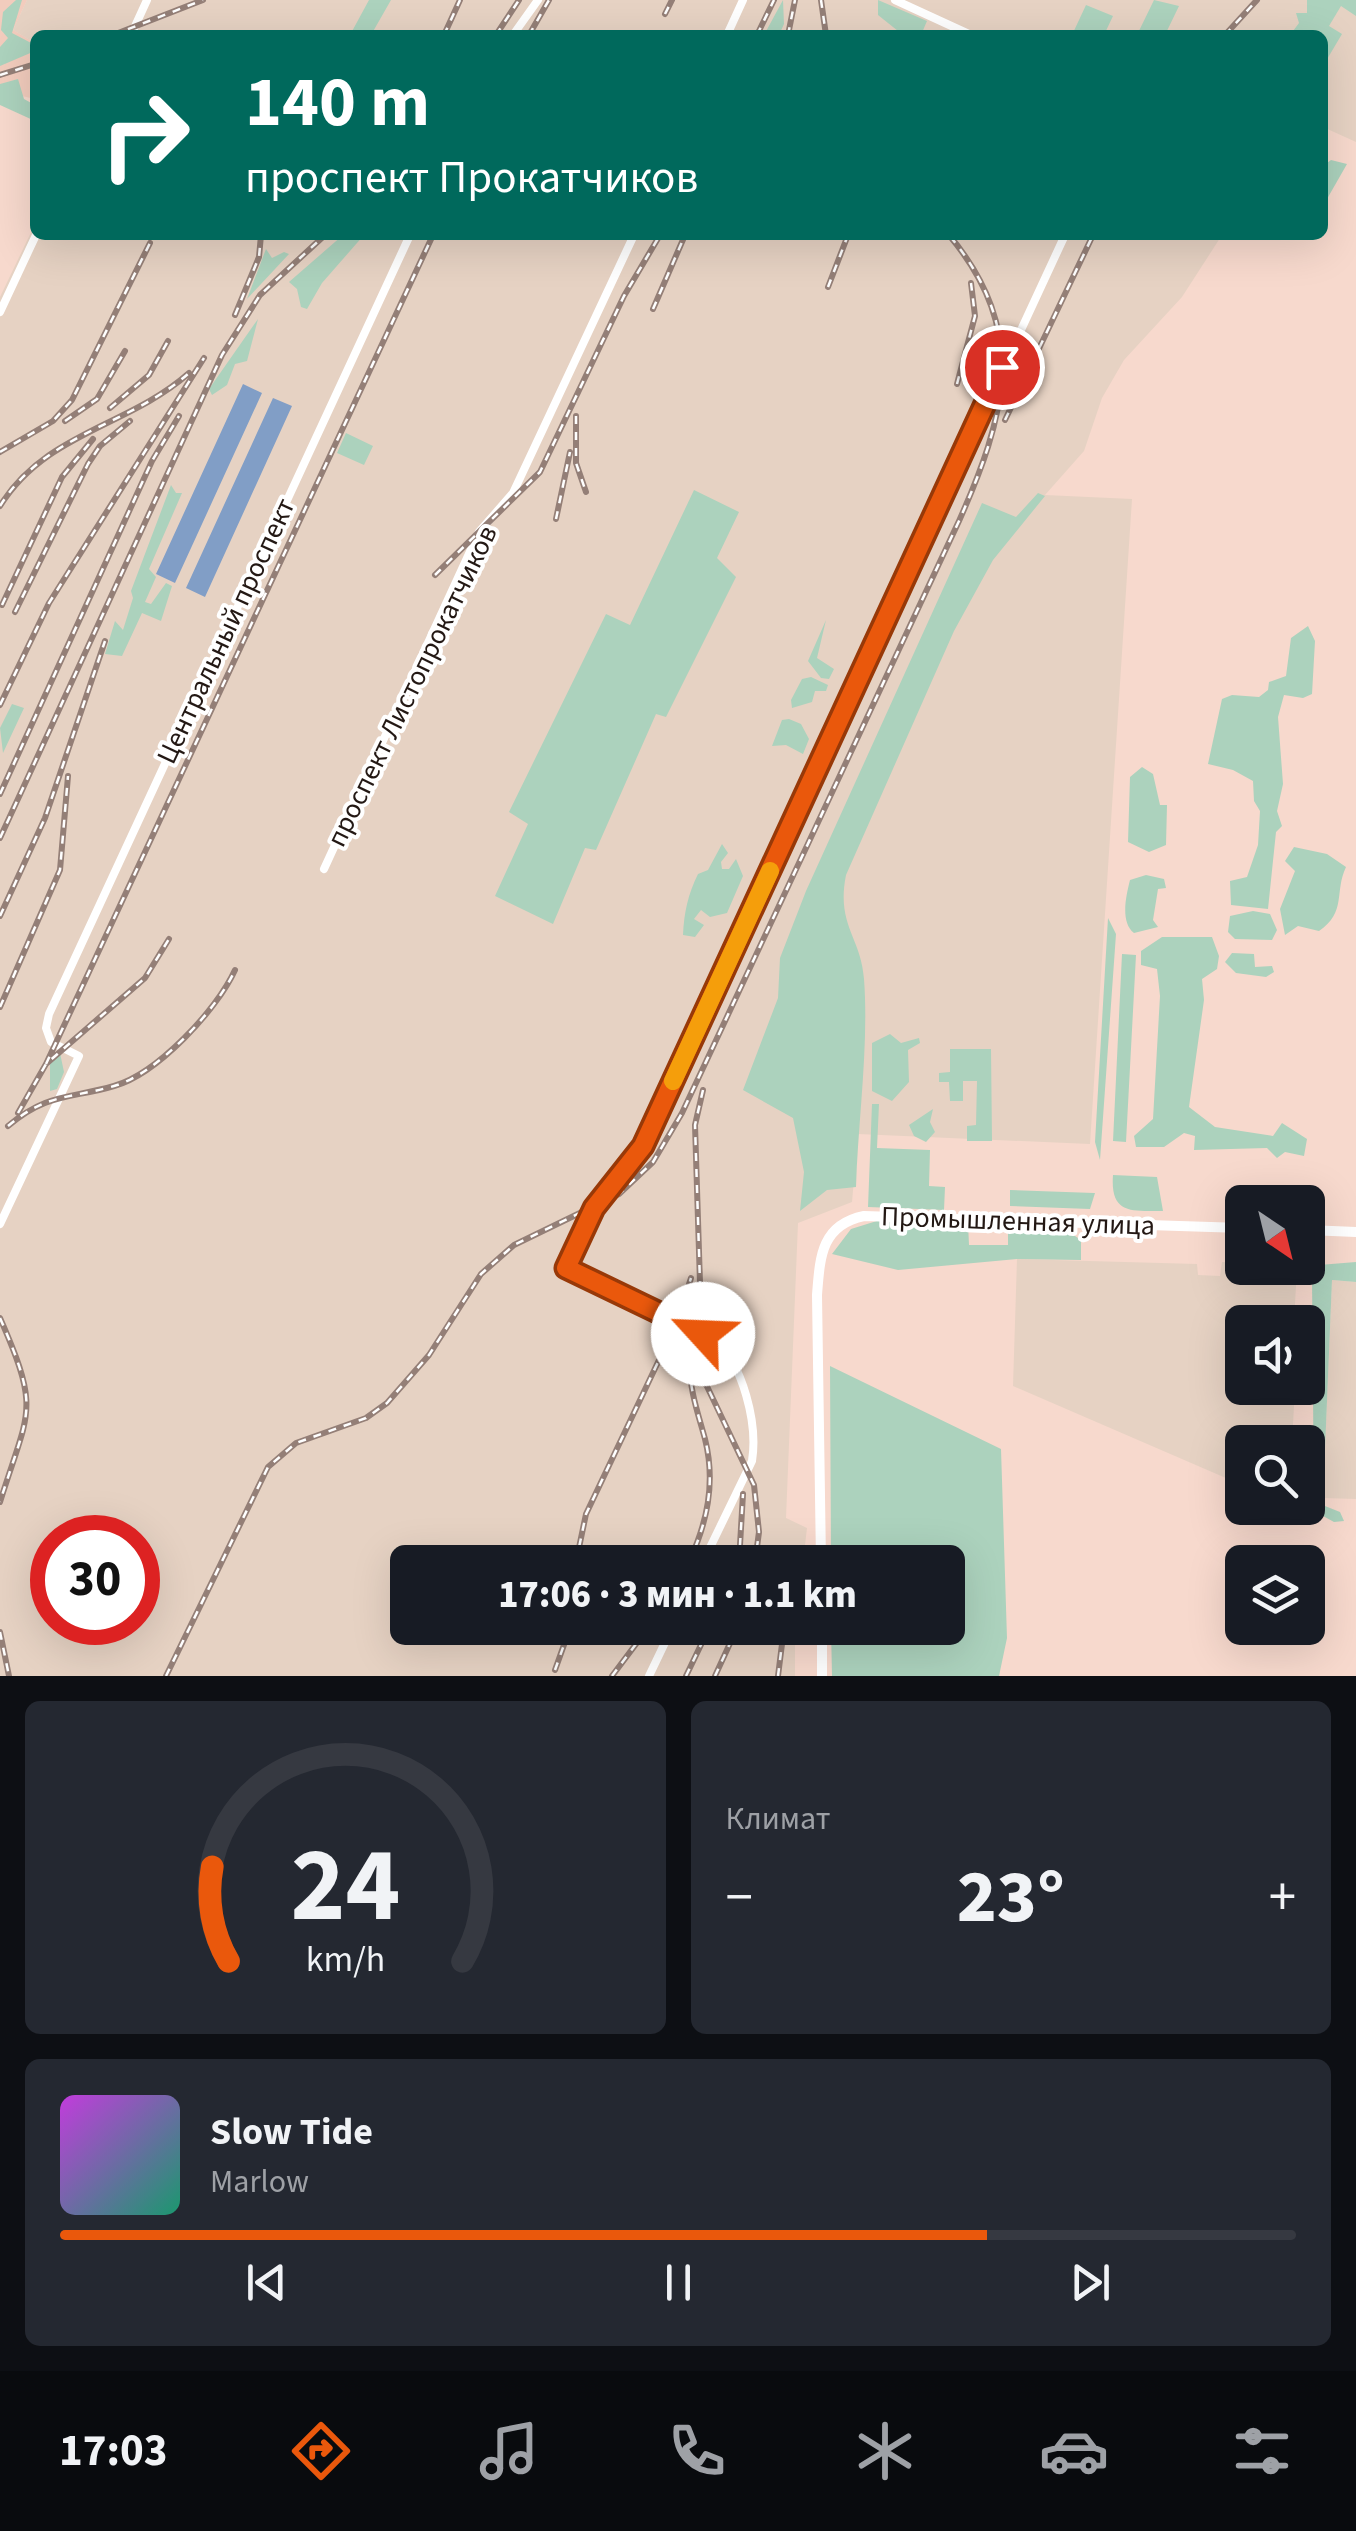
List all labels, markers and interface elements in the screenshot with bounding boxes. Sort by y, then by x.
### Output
text: 140 m [245,53,430,153]
icon: right [80,70,210,200]
text: проспект Прокатчиков [245,146,698,210]
pin [960,325,1045,410]
icon: arrive [975,340,1030,395]
street label: Центральный проспект [147,491,305,771]
street label: проспект Листопрокатчиков [317,519,507,853]
north arrow [1225,1185,1325,1285]
map controls [1225,1185,1325,1645]
street label: Промышленная улица [880,1196,1156,1246]
position arrow [651,1282,755,1386]
button: sound [1225,1305,1325,1405]
button: search [1225,1425,1325,1525]
speed limit sign: 30 [30,1515,160,1645]
button: layers [1225,1545,1325,1645]
text: 17:06 · 3 мин · 1.1 km [498,1568,857,1622]
text: Климат [726,1796,830,1842]
text: 24 [290,1813,400,1961]
text: 23° [957,1844,1065,1951]
text: − [726,1859,753,1937]
text: + [1269,1859,1296,1937]
text: km/h [306,1934,385,1985]
text: Slow Tide [210,2105,373,2159]
text: Marlow [210,2159,309,2205]
icon: previous [239,2255,294,2310]
icon: pause [651,2255,706,2310]
icon: next [1063,2255,1118,2310]
icon: directions [286,2416,356,2486]
icon: music [474,2416,544,2486]
icon: phone [662,2416,732,2486]
icon: climate [850,2416,920,2486]
icon: car [1039,2416,1109,2486]
icon: filters [1227,2416,1297,2486]
text: 17:03 [59,2419,168,2483]

